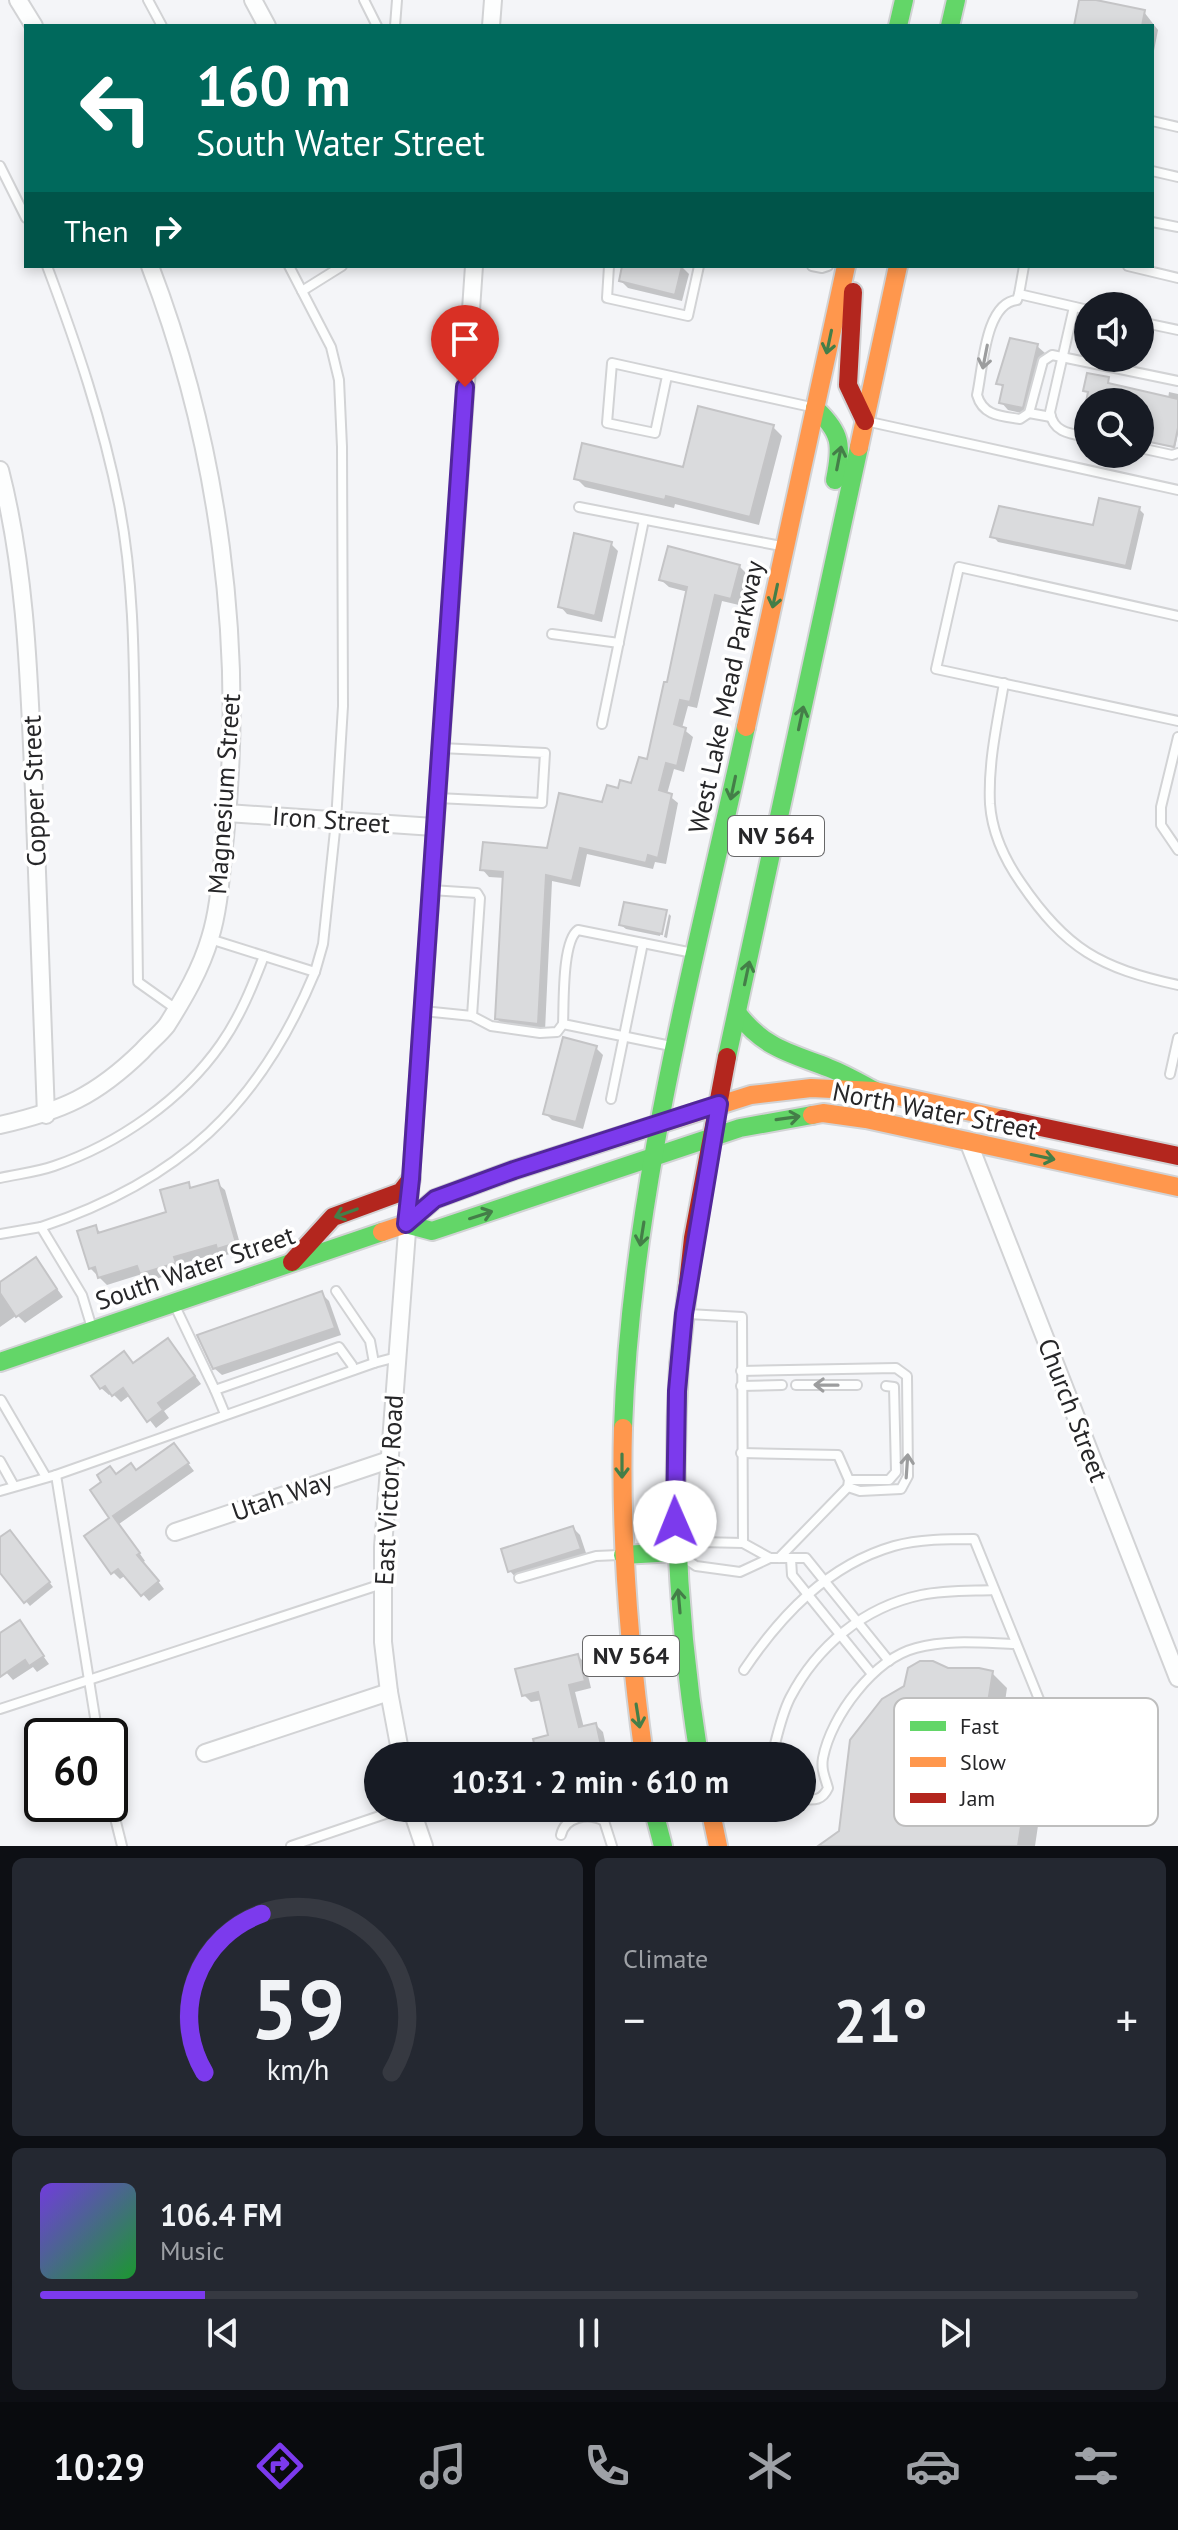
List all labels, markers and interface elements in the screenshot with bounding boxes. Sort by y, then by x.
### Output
text: 160 m [196,49,351,121]
icon: left [64,56,168,160]
text: South Water Street [196,119,485,166]
icon: right [145,208,189,252]
text: Then [64,211,129,250]
map controls [1074,292,1154,468]
button: sound [1074,292,1154,372]
pin [431,305,499,387]
icon: arrive [443,317,487,361]
one-way arrow [821,329,836,355]
one-way arrow [977,344,992,369]
button: search [1074,388,1154,468]
one-way arrow [832,446,847,471]
street label: West Lake Mead Parkway [680,558,771,836]
one-way arrow [767,583,782,609]
street label: Magnesium Street [200,692,247,895]
one-way arrow [794,706,809,732]
street label: Copper Street [14,715,53,867]
one-way arrow [725,775,740,800]
street label: Iron Street [271,799,391,840]
road number: NV 564 [728,816,824,856]
one-way arrow [740,960,755,986]
street label: North Water Street [830,1074,1040,1147]
one-way arrow [775,1110,800,1125]
one-way arrow [1030,1150,1056,1165]
one-way arrow [334,1206,359,1221]
one-way arrow [468,1206,493,1221]
street label: South Water Street [91,1218,299,1317]
one-way arrow [634,1221,649,1246]
street label: Church Street [1031,1333,1116,1486]
one-way arrow [813,1377,840,1393]
street label: East Victory Road [367,1394,410,1586]
one-way arrow [614,1452,630,1479]
one-way arrow [900,1453,915,1480]
street label: Utah Way [227,1463,337,1528]
position arrow [633,1480,717,1564]
one-way arrow [671,1588,686,1615]
road number: NV 564 [583,1636,679,1676]
legend [894,1698,1158,1826]
one-way arrow [631,1703,646,1728]
text: Fast [960,1712,1000,1740]
speed limit sign: 60 [24,1718,128,1822]
text: Slow [960,1748,1006,1776]
text: 10:31 · 2 min · 610 m [451,1762,729,1801]
text: Jam [959,1784,995,1812]
text: Climate [623,1942,708,1975]
text: 59 [250,1954,345,2062]
text: 21° [833,1981,928,2059]
text: − [623,1991,645,2048]
text: + [1116,1991,1138,2048]
text: km/h [266,2051,329,2088]
text: 106.4 FM [160,2195,282,2234]
text: Music [160,2234,224,2267]
icon: previous [201,2311,245,2355]
icon: pause [567,2311,611,2355]
icon: next [933,2311,977,2355]
icon: directions [252,2438,308,2494]
icon: music [415,2438,471,2494]
icon: phone [579,2438,635,2494]
icon: climate [742,2438,798,2494]
icon: car [905,2438,961,2494]
icon: filters [1068,2438,1124,2494]
text: 10:29 [54,2443,145,2490]

